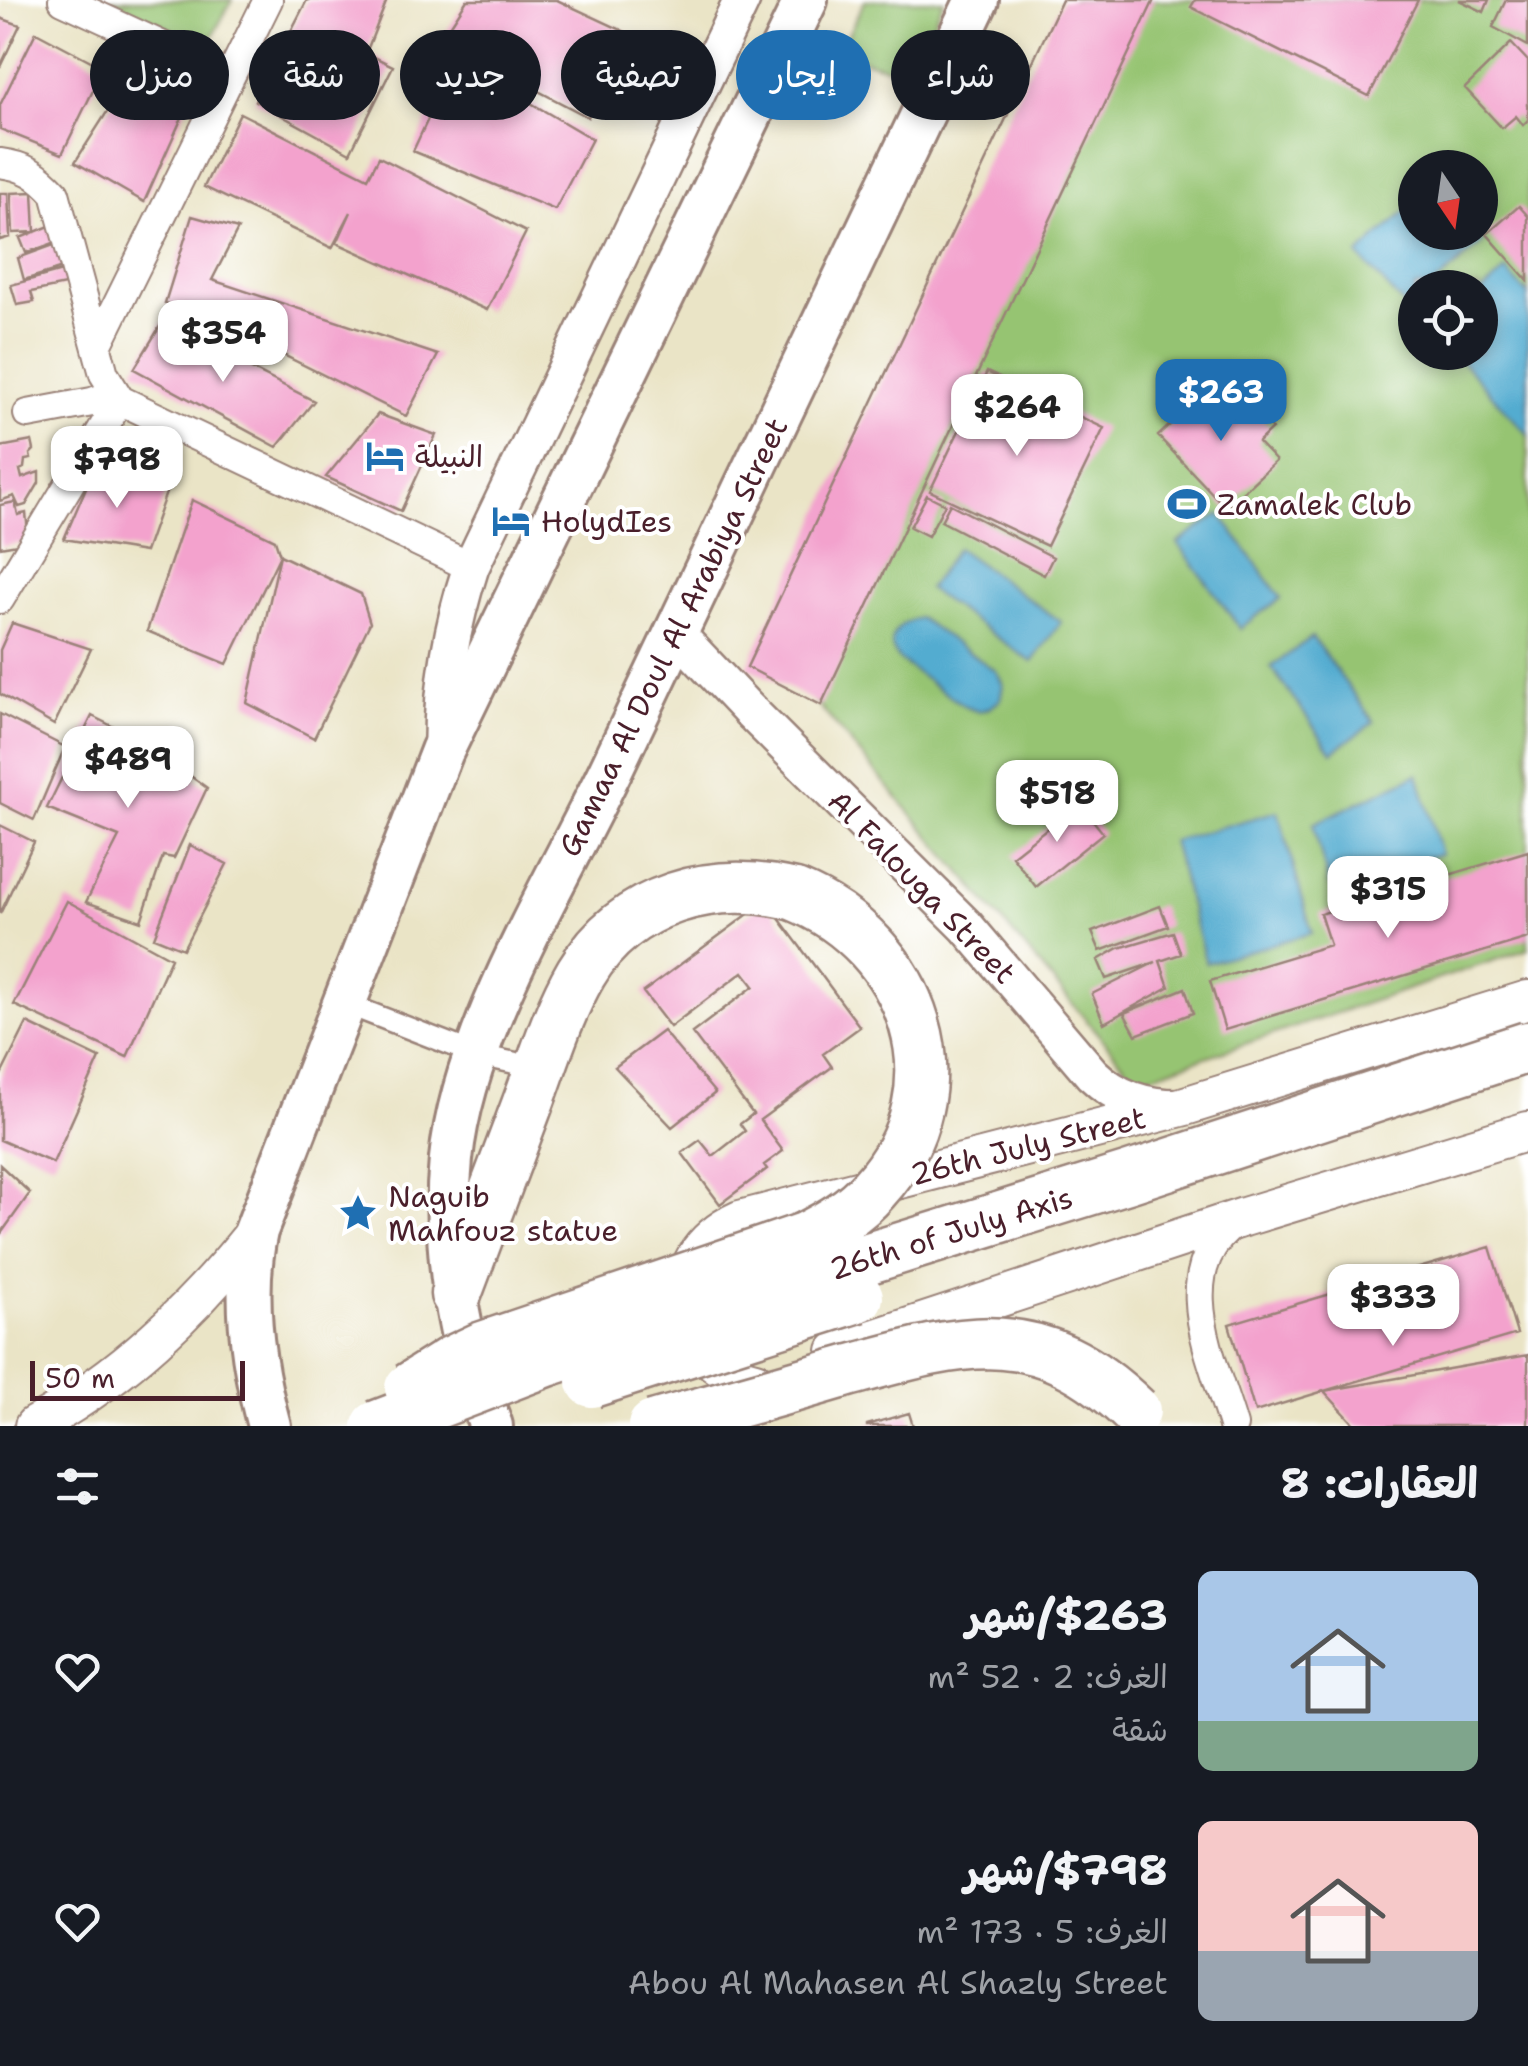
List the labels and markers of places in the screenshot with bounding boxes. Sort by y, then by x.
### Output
pin: $354 [164,300,282,385]
pin: $263 [1162,359,1280,444]
pin: $264 [958,374,1076,459]
pin: $798 [58,426,176,511]
hotel icon: النبيلة [364,435,406,477]
place label: النبيلة [415,436,483,477]
sports icon: Zamalek Club [1166,483,1208,525]
place label: Zamalek Club [1217,484,1412,525]
hotel icon: HolydIes [490,500,532,542]
place label: HolydIes [541,501,672,542]
pin: $489 [69,726,187,811]
pin: $518 [998,760,1116,845]
pin: $315 [1329,856,1447,941]
place label: Naguib Mahfouz statue [388,1176,618,1251]
place icon: Naguib Mahfouz statue [337,1192,379,1234]
pin: $333 [1334,1264,1452,1349]

